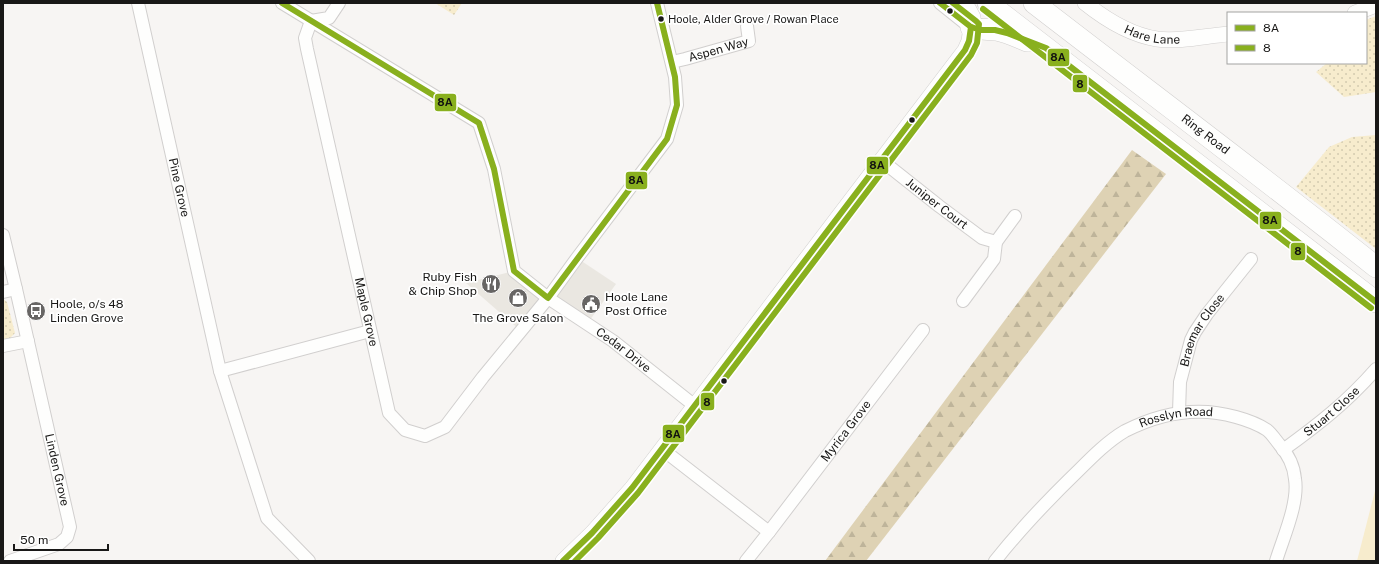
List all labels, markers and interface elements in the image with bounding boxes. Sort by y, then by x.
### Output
unlabelled marker [945,6,955,16]
legend [1227,12,1367,64]
place label: Hoole, Alder Grove / Rowan Place [668,13,839,25]
marker: Hoole, Alder Grove / Rowan Place [656,14,666,24]
text: 8A [1263,21,1280,35]
street label: Hare Lane [1122,22,1181,47]
street label: Aspen Way [687,34,751,65]
text: 8 [1263,41,1271,55]
line badge: 8A [1047,48,1070,67]
text: 8A [1050,51,1066,63]
line badge: 8 [1072,74,1088,93]
text: 8 [1076,78,1084,90]
line badge: 8A [434,93,457,112]
text: 8A [437,96,453,108]
street label: Ring Road [1179,111,1232,157]
unlabelled marker [907,115,917,125]
line badge: 8A [866,156,889,175]
street label: Pine Grove [166,157,193,219]
text: 8A [869,159,885,171]
line badge: 8A [625,171,648,190]
text: 8A [628,174,644,186]
street label: Juniper Court [903,175,971,232]
line badge: 8A [1259,211,1282,230]
text: 8A [1262,214,1278,226]
line badge: 8 [1290,242,1306,261]
text: 8 [1294,245,1302,257]
place label: Ruby Fish & Chip Shop [408,270,477,298]
restaurant icon: Ruby Fish & Chip Shop [480,273,502,295]
street label: Maple Grove [352,276,381,348]
shop icon: The Grove Salon [507,287,529,309]
place label: Hoole Lane Post Office [605,290,668,318]
street label: Braemar Close [1177,291,1228,368]
public building icon: Hoole Lane Post Office [580,293,602,315]
place label: Hoole, o/s 48 Linden Grove [50,297,124,325]
bus stop icon: Hoole, o/s 48 Linden Grove [25,300,47,322]
place label: The Grove Salon [473,311,564,325]
street label: Cedar Drive [593,325,654,375]
unlabelled marker [719,376,729,386]
street label: Stuart Close [1301,384,1363,439]
line badge: 8 [700,392,715,411]
text: 8 [703,396,711,408]
street label: Myrica Grove [818,397,874,465]
street label: Rosslyn Road [1137,405,1213,431]
line badge: 8A [662,424,685,443]
text: 8A [665,428,681,440]
street label: Linden Grove [42,432,72,507]
scale bar [14,526,108,552]
text: 50 m [20,533,48,547]

